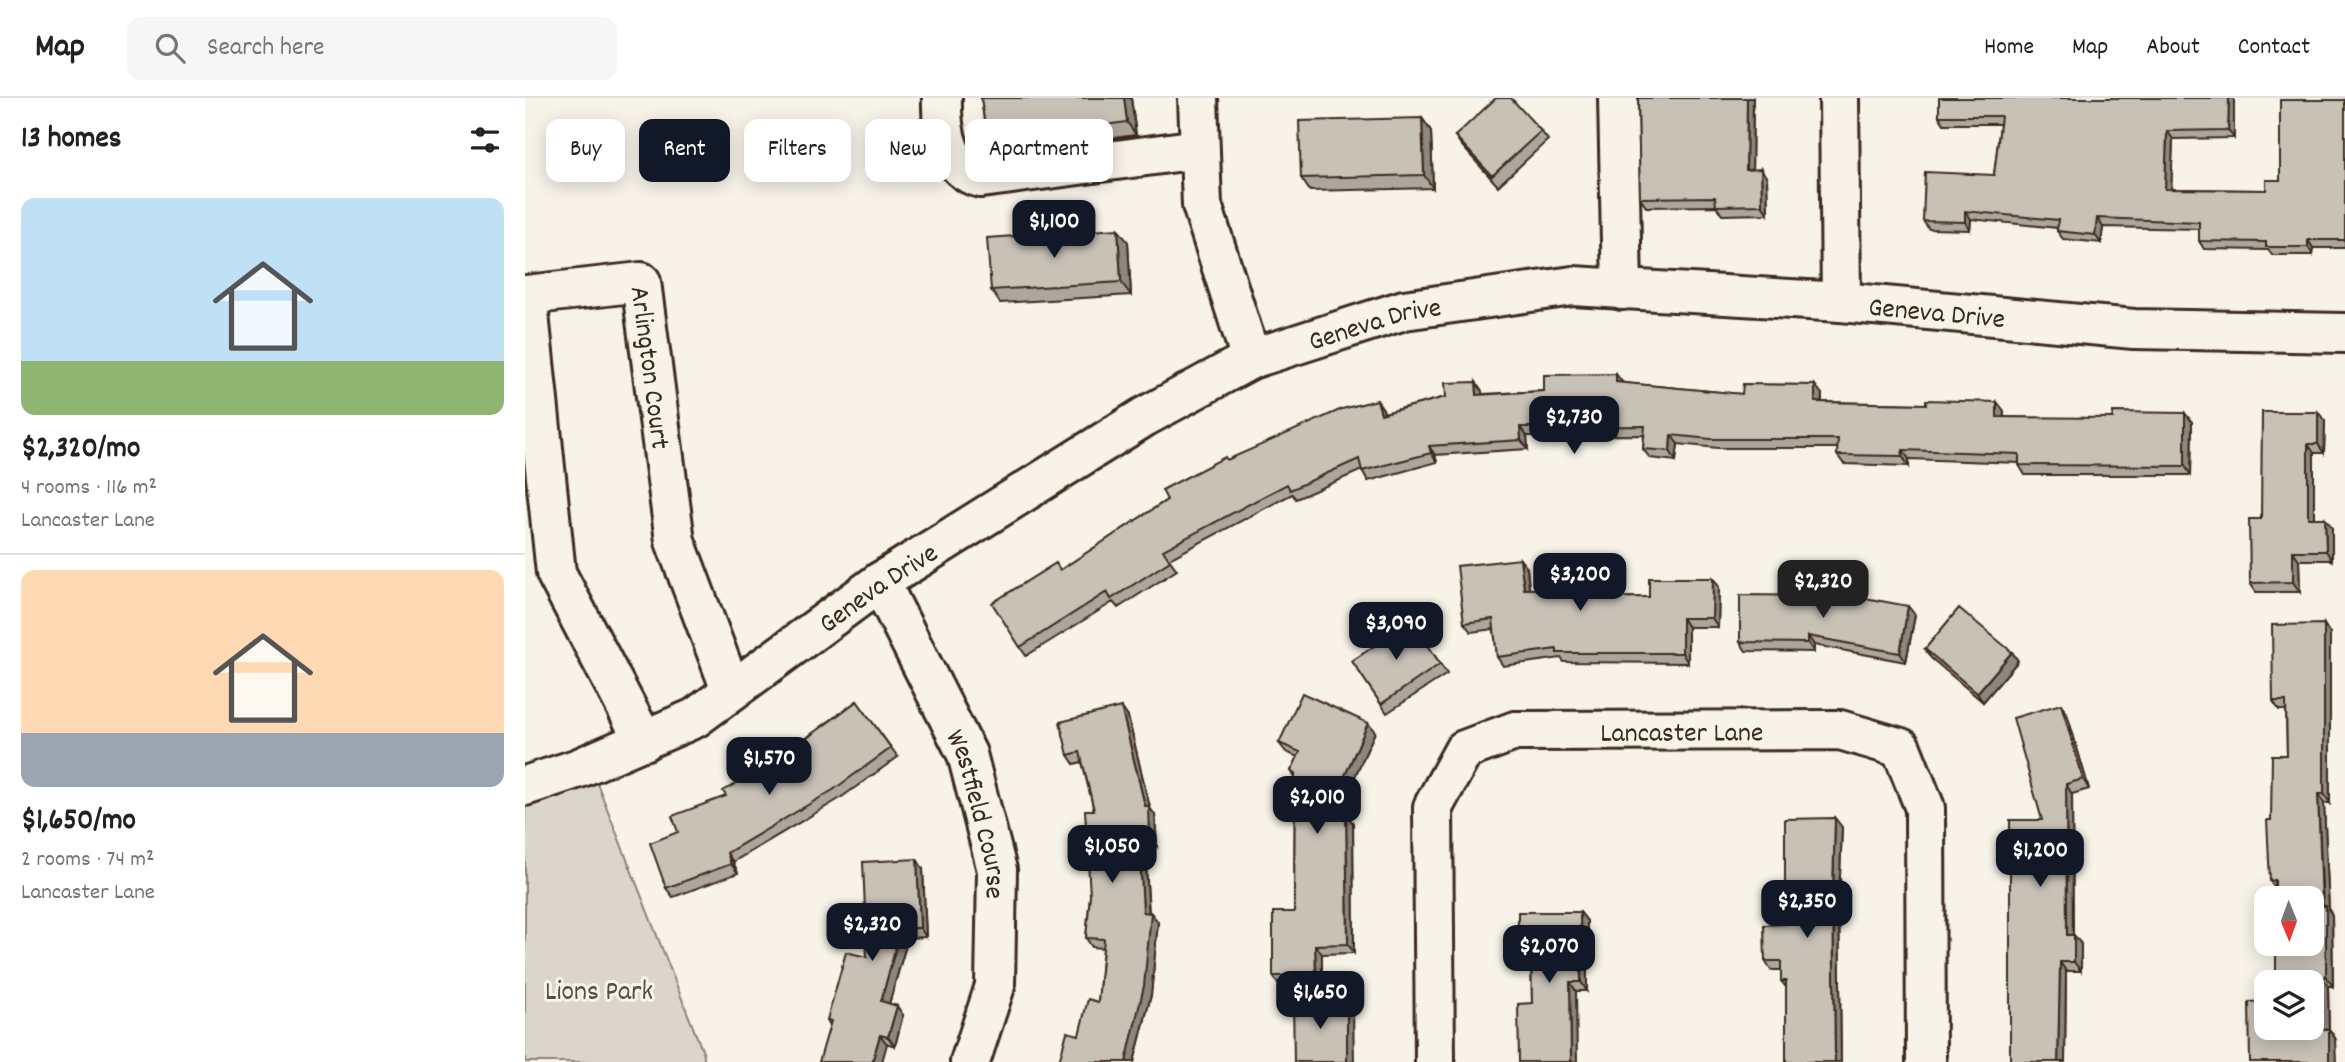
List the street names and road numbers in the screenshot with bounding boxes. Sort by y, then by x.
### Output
street label: Arlington Court [617,284,678,452]
street label: Geneva Drive [1304,290,1444,364]
street label: Geneva Drive [1866,290,2006,342]
street label: Geneva Drive [812,536,947,646]
street label: Lancaster Lane [1600,715,1763,756]
street label: Westfield Course [933,724,1013,899]

